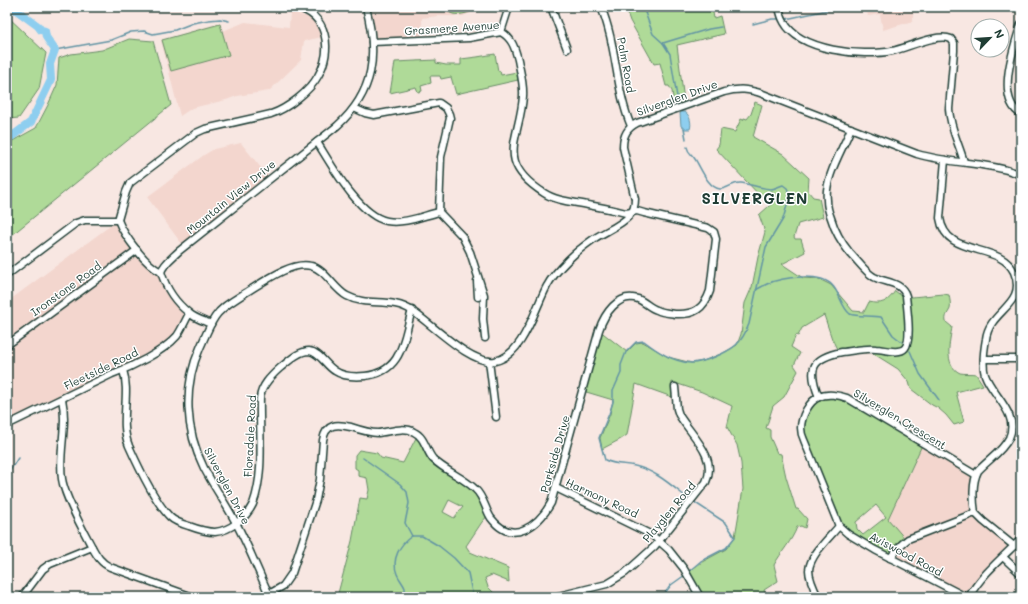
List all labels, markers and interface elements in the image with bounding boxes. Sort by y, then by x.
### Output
street label: Grasmere Avenue [404,17,500,38]
north arrow [970,18,1010,58]
text: N [991,27,1008,41]
street label: Palm Road [614,36,639,94]
street label: Silverglen Drive [634,76,720,119]
street label: Mountain View Drive [183,156,278,237]
district label: SILVERGLEN [702,188,808,208]
street label: Ironstone Road [28,258,104,319]
street label: Fleetside Road [61,344,140,393]
street label: Silverglen Crescent [851,385,950,452]
street label: Floradale Road [240,395,259,477]
street label: Parkside Drive [536,413,573,494]
street label: Silverglen Drive [201,445,254,527]
street label: Harmony Road [564,474,641,521]
street label: Playglen Road [639,478,698,545]
street label: Aviswood Road [867,528,945,579]

